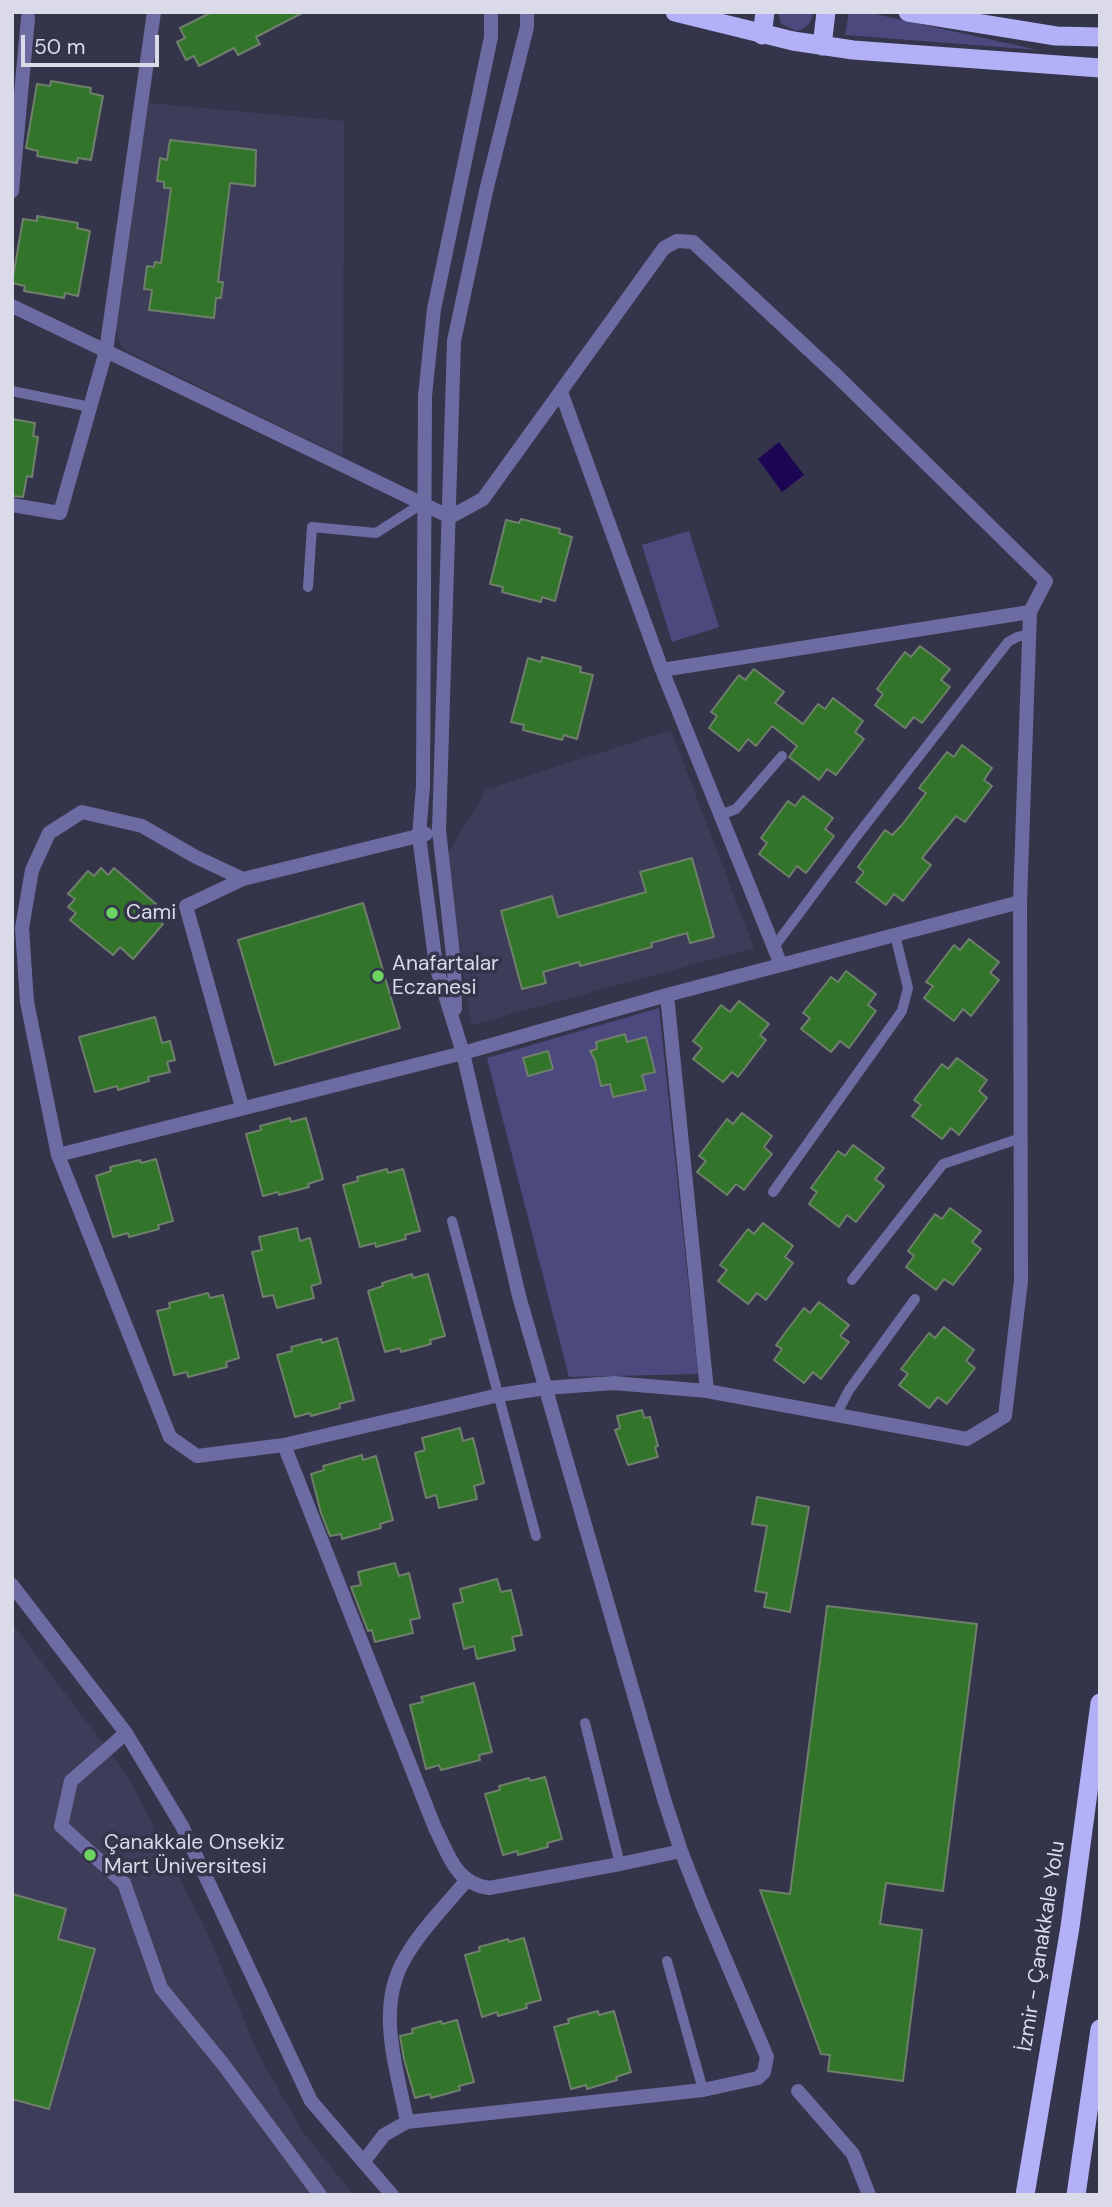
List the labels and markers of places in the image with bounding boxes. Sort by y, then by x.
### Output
place label: Cami [126,900,176,926]
marker: Cami [104,905,120,921]
place label: Anafartalar Eczanesi [392,951,499,1001]
marker: Anafartalar Eczanesi [370,968,386,984]
place label: Çanakkale Onsekiz Mart Üniversitesi [104,1830,285,1880]
marker: Çanakkale Onsekiz Mart Üniversitesi [82,1847,98,1863]

